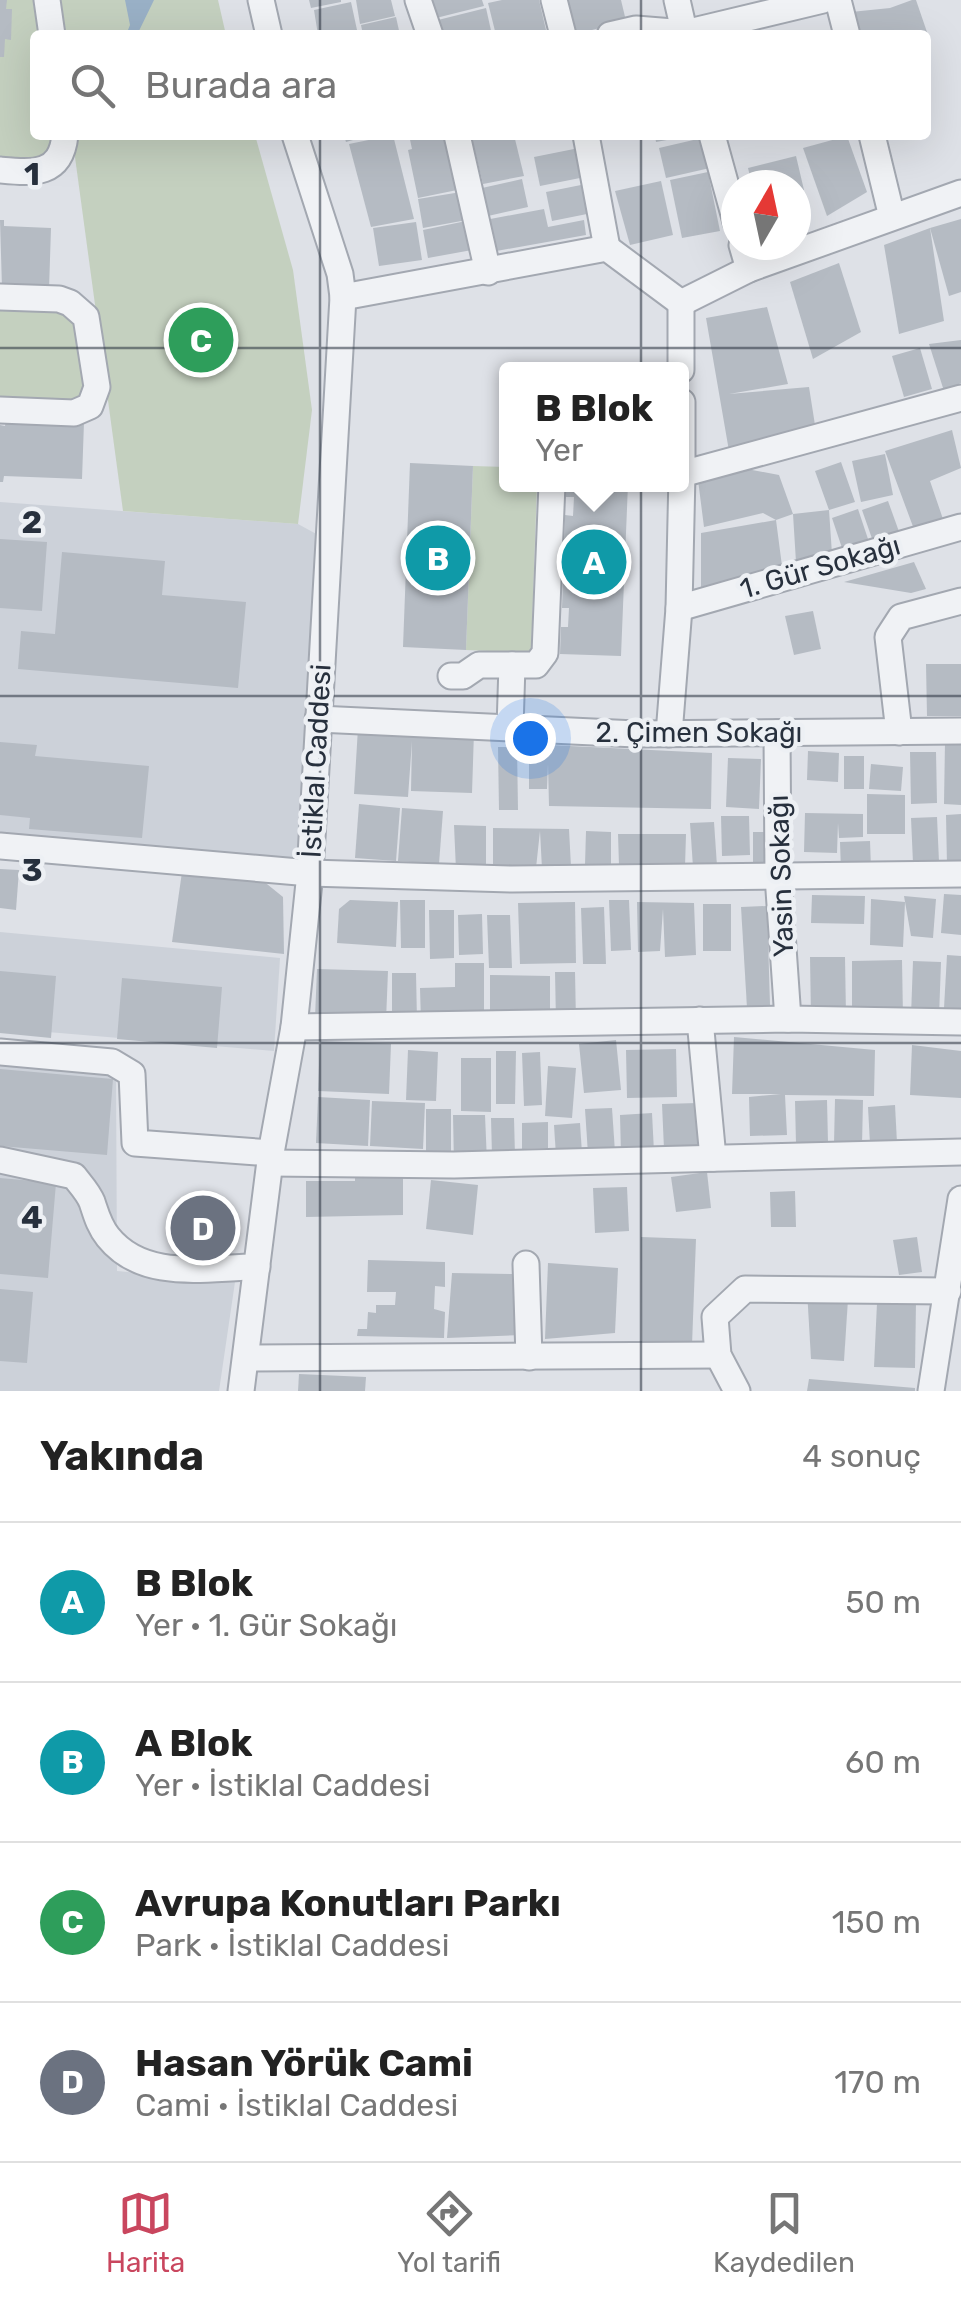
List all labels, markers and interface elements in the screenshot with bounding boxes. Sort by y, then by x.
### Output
search box [30,30,931,140]
icon: search [65,58,120,113]
text: Burada ara [145,62,337,108]
text: 1 [24,155,40,193]
north arrow [721,170,811,260]
pin: C [168,302,234,378]
popup [499,362,689,492]
text: B Blok [535,385,653,431]
text: Yer [535,431,583,469]
text: 2 [22,503,42,541]
pin: B [406,520,470,596]
pin: A [562,524,626,600]
street label: 1. Gür Sokağı [736,528,904,606]
street label: İstiklal Caddesi [294,663,338,859]
your location [505,713,556,764]
street label: 2. Çimen Sokağı [596,716,802,749]
street label: Yasin Sokağı [762,794,800,958]
text: 3 [21,851,43,889]
pin: D [170,1190,236,1266]
text: 4 [21,1198,43,1236]
text: Yakında [40,1431,204,1481]
text: 4 sonuç [802,1437,921,1475]
text: B Blok [135,1560,253,1606]
text: A [61,1583,84,1621]
text: 50 m [845,1583,921,1621]
text: Yer · 1. Gür Sokağı [135,1606,398,1644]
text: A Blok [135,1720,252,1766]
text: B [61,1743,84,1781]
text: 60 m [845,1743,921,1781]
text: Yer · İstiklal Caddesi [135,1766,431,1804]
text: Avrupa Konutları Parkı [135,1880,561,1926]
text: C [61,1903,84,1941]
text: 150 m [832,1903,921,1941]
text: Park · İstiklal Caddesi [135,1926,449,1964]
text: Hasan Yörük Cami [135,2040,473,2086]
text: D [61,2063,84,2101]
text: 170 m [834,2063,921,2101]
text: Cami · İstiklal Caddesi [135,2086,458,2124]
tab: Harita [106,2186,185,2279]
tab: Yol tarifi [397,2186,501,2279]
tab: Kaydedilen [713,2186,855,2279]

